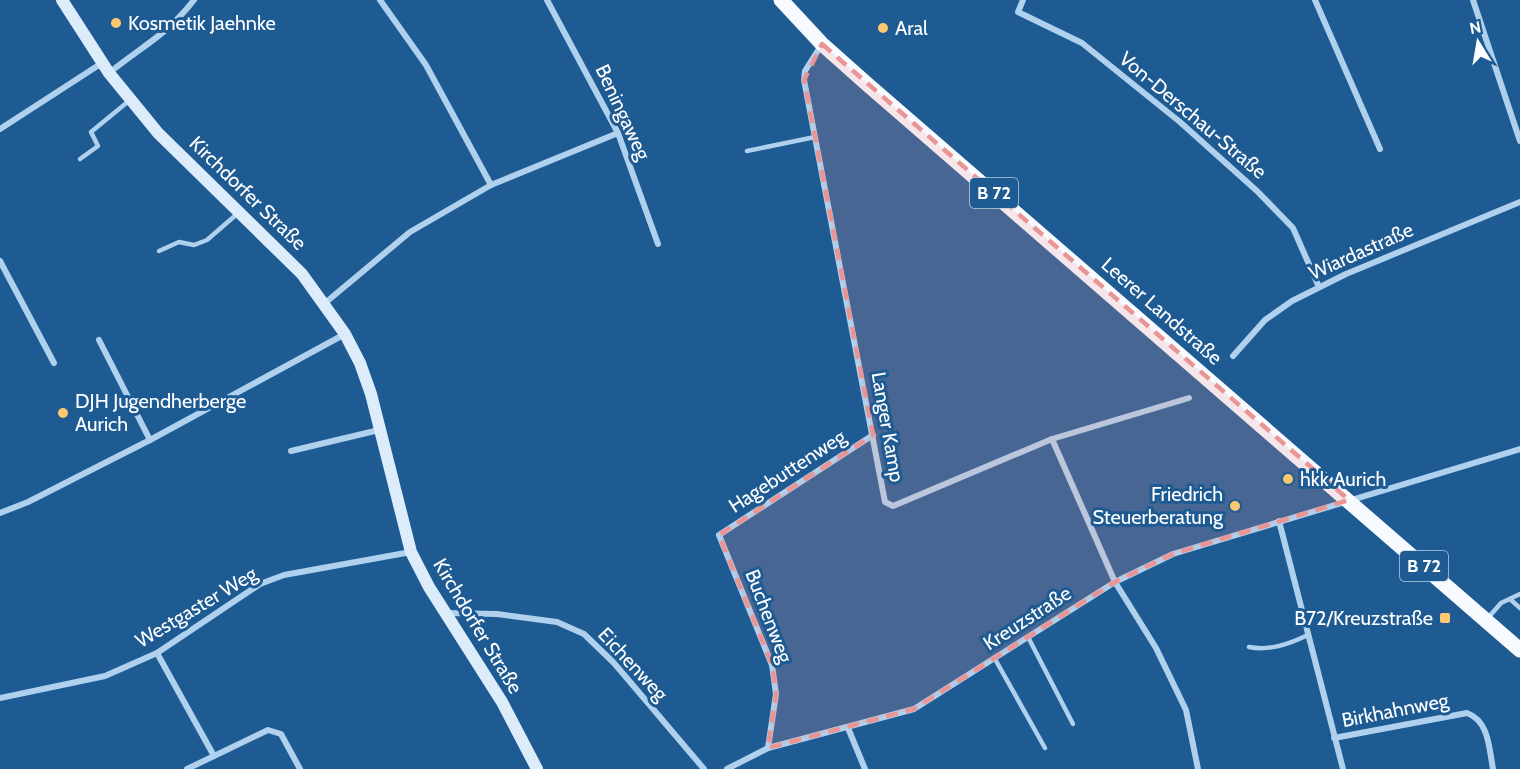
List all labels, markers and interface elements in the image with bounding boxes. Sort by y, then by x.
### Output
place label: Kosmetik Jaehnke [128,11,276,35]
north arrow [1448,12,1508,72]
marker: Kosmetik Jaehnke [109,16,123,30]
place label: Aral [895,16,928,40]
text: N [1468,17,1483,38]
marker: Aral [876,21,890,35]
street label: Von-Derschau-Straße [1115,46,1271,184]
street label: Beningaweg [590,60,656,165]
street label: Kirchdorfer Straße [184,131,312,255]
road number: B 72 [970,178,1018,208]
street label: Wiardastraße [1305,217,1417,285]
street label: Leerer Landstraße [1097,252,1227,370]
street label: Langer Kamp [867,370,909,484]
place label: DJH Jugendherberge Aurich [75,389,246,436]
marker: DJH Jugendherberge Aurich [56,406,70,420]
street label: Hagebuttenweg [724,424,851,518]
place label: hkk Aurich [1300,467,1386,491]
marker: hkk Aurich [1281,472,1295,486]
place label: Friedrich Steuerberatung [1092,482,1224,529]
marker: Friedrich Steuerberatung [1228,499,1242,513]
road number: B 72 [1400,551,1448,581]
street label: Kirchdorfer Straße [428,554,528,698]
street label: Westgaster Weg [131,561,262,653]
street label: Buchenweg [740,566,798,667]
street label: Kreuzstraße [979,581,1075,655]
place label: B72/Kreuzstraße [1294,606,1433,630]
marker: B72/Kreuzstraße [1438,611,1452,625]
street label: Eichenweg [593,622,674,706]
street label: Birkhahnweg [1340,688,1451,732]

